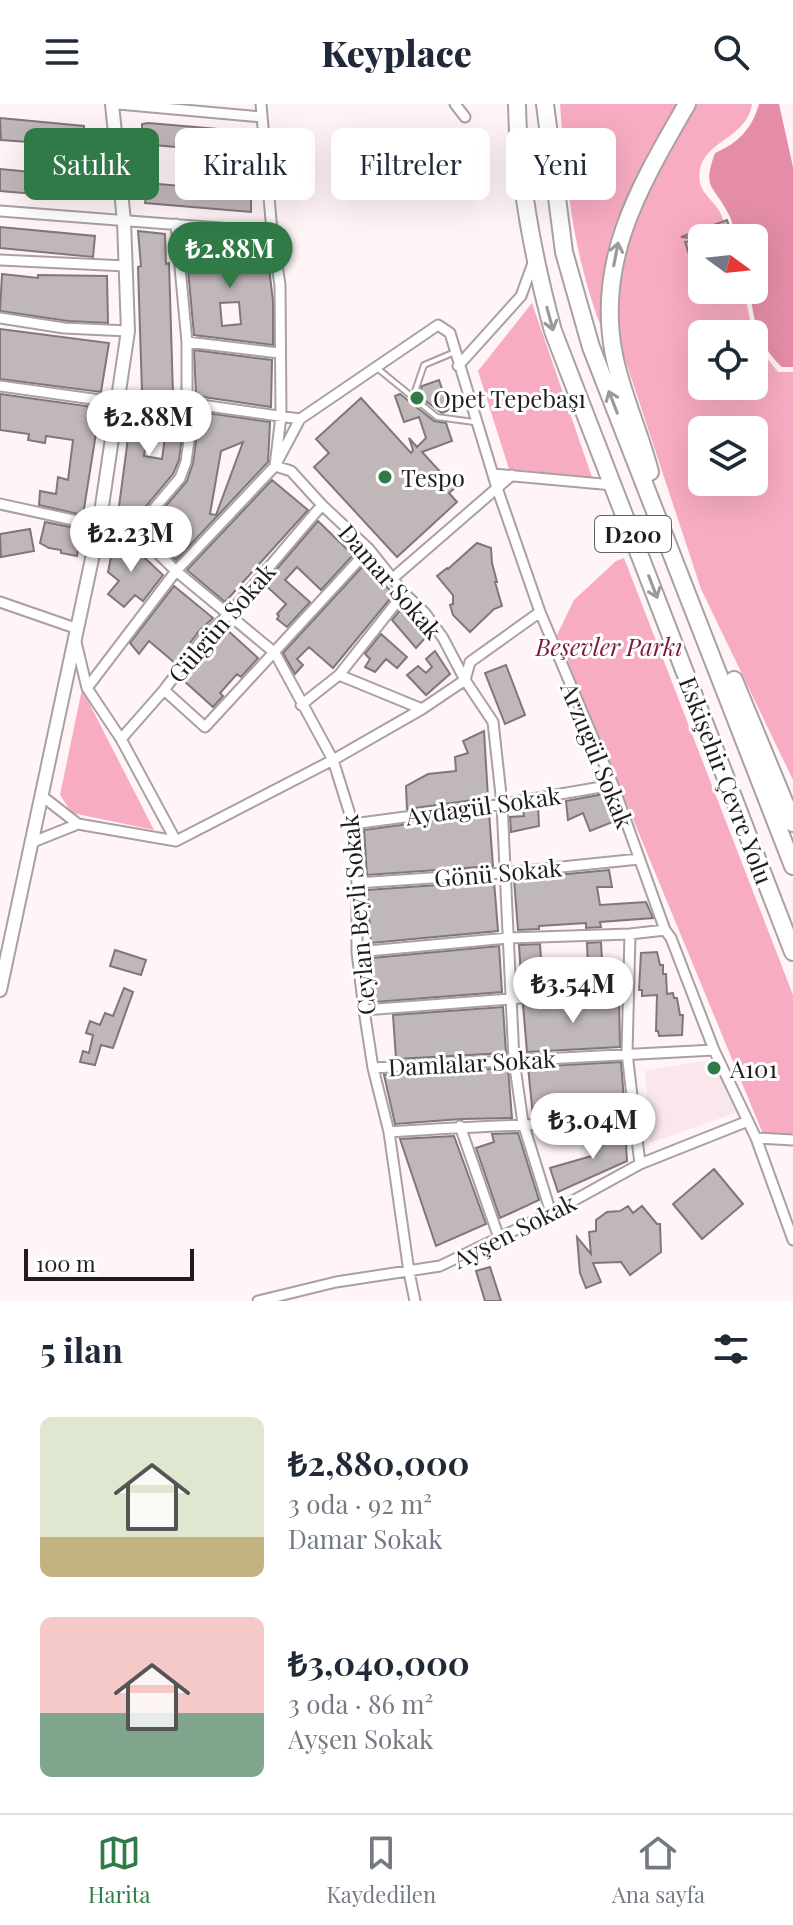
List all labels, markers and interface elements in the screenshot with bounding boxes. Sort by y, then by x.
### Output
text: Keyplace [321,28,472,76]
icon: menu [40,30,84,74]
icon: search [709,30,753,74]
chip: Satılık [24,128,159,200]
chip: Kiralık [175,128,315,200]
chip: Filtreler [331,128,490,200]
chip: Yeni [506,128,616,200]
pin: ₺2.88M [165,222,295,290]
north arrow [688,224,768,304]
map controls [688,224,768,496]
text: ₺2.88M [186,230,274,265]
one-way arrow [610,242,625,268]
one-way arrow [543,305,558,331]
button: locate [688,320,768,400]
place label: Opet Tepebaşı [433,382,586,414]
marker: Opet Tepebaşı [408,389,426,407]
pin: ₺2.88M [84,390,214,458]
one-way arrow [605,390,619,415]
text: ₺2.88M [105,398,193,433]
button: layers [688,416,768,496]
place label: Tespo [401,461,465,493]
marker: Tespo [376,468,394,486]
pin: ₺2.23M [66,506,196,574]
text: ₺2.23M [88,514,174,549]
road number: D200 [595,516,671,552]
street label: Damar Sokak [332,517,450,646]
street label: Gülgün Sokak [160,555,282,689]
one-way arrow [647,575,661,599]
park label: Beşevler Parkı [534,630,683,662]
street label: Eskişehir Çevre Yolu [673,672,781,888]
street label: Arzugül Sokak [554,676,642,833]
street label: Aydagül Sokak [402,778,563,832]
street label: Ceylan Beyli Sokak [332,813,382,1017]
street label: Gönü Sokak [433,850,564,894]
pin: ₺3.54M [508,957,638,1025]
text: ₺3.54M [531,965,615,1000]
street label: Damlalar Sokak [387,1042,558,1082]
place label: A101 [729,1052,777,1084]
marker: A101 [705,1059,723,1077]
pin: ₺3.04M [528,1093,658,1161]
text: ₺3.04M [549,1101,637,1136]
street label: Ayşen Sokak [446,1185,582,1275]
scale bar [24,1245,194,1281]
text: 100 m [36,1248,96,1278]
text: 5 ilan [40,1326,123,1372]
icon: filters [709,1327,753,1371]
text: ₺2,880,000 [288,1439,470,1485]
icon: home [104,1449,200,1545]
text: 3 oda · 92 m² [288,1486,432,1521]
text: Damar Sokak [288,1521,442,1556]
text: ₺3,040,000 [288,1639,470,1685]
icon: home [104,1649,200,1745]
text: 3 oda · 86 m² [288,1686,433,1721]
text: Ayşen Sokak [288,1721,433,1756]
tab: Harita [88,1831,150,1909]
tab: Kaydedilen [326,1831,436,1909]
tab: Ana sayfa [612,1831,705,1909]

